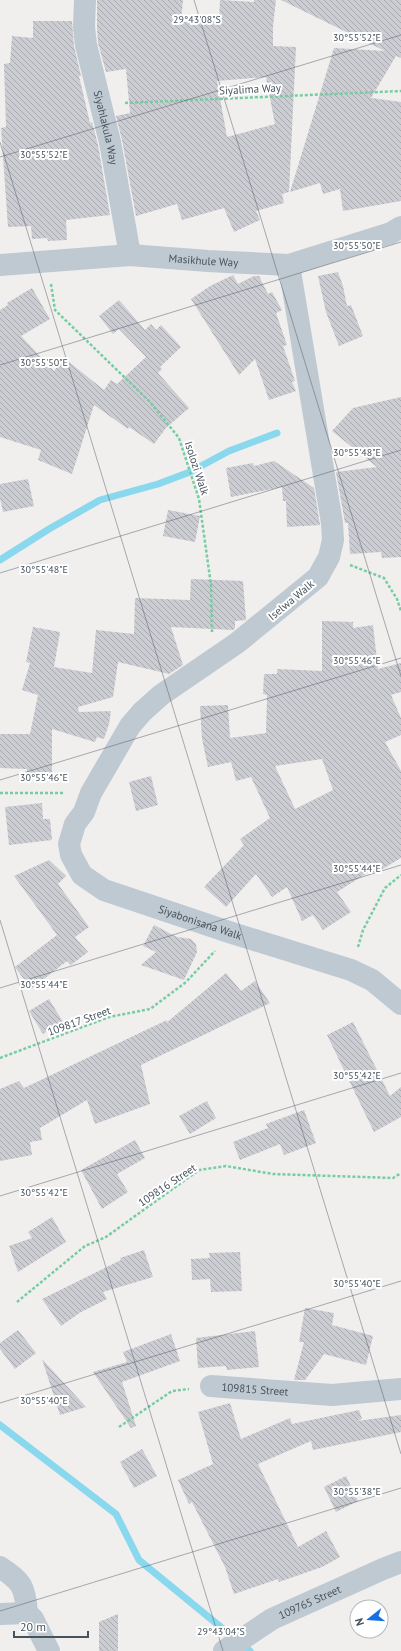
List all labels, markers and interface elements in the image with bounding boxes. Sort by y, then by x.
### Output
text: 29°43'08"S [173,13,221,26]
text: 30°55'52"E [333,31,381,44]
street label: Siyalima Way [219,80,282,98]
street label: Siyahlakula Way [90,89,121,167]
text: 30°55'52"E [20,148,68,161]
text: 30°55'50"E [333,239,381,252]
street label: Masikhule Way [168,251,239,270]
text: 30°55'50"E [20,356,68,369]
street label: Isolozi Walk [182,439,213,497]
text: 30°55'48"E [333,446,381,459]
text: 30°55'48"E [20,563,68,576]
street label: Iselwa Walk [265,576,317,623]
text: 30°55'46"E [333,654,381,667]
text: 30°55'46"E [20,771,68,784]
text: 30°55'44"E [333,862,381,875]
street label: Siyabonisana Walk [156,902,244,943]
text: 30°55'44"E [20,978,68,991]
street label: 109817 Street [45,1003,113,1039]
text: 30°55'42"E [333,1069,381,1082]
street label: 109816 Street [135,1160,199,1210]
text: 30°55'42"E [20,1186,68,1199]
text: 30°55'40"E [333,1277,381,1290]
street label: 109815 Street [221,1380,289,1399]
text: 30°55'40"E [20,1394,68,1407]
text: 30°55'38"E [333,1485,381,1498]
street label: 109765 Street [276,1582,343,1622]
north arrow [349,1599,389,1639]
scale bar [14,1613,88,1639]
text: N [352,1616,367,1627]
text: 20 m [20,1619,46,1634]
text: 29°43'04"S [197,1625,245,1638]

